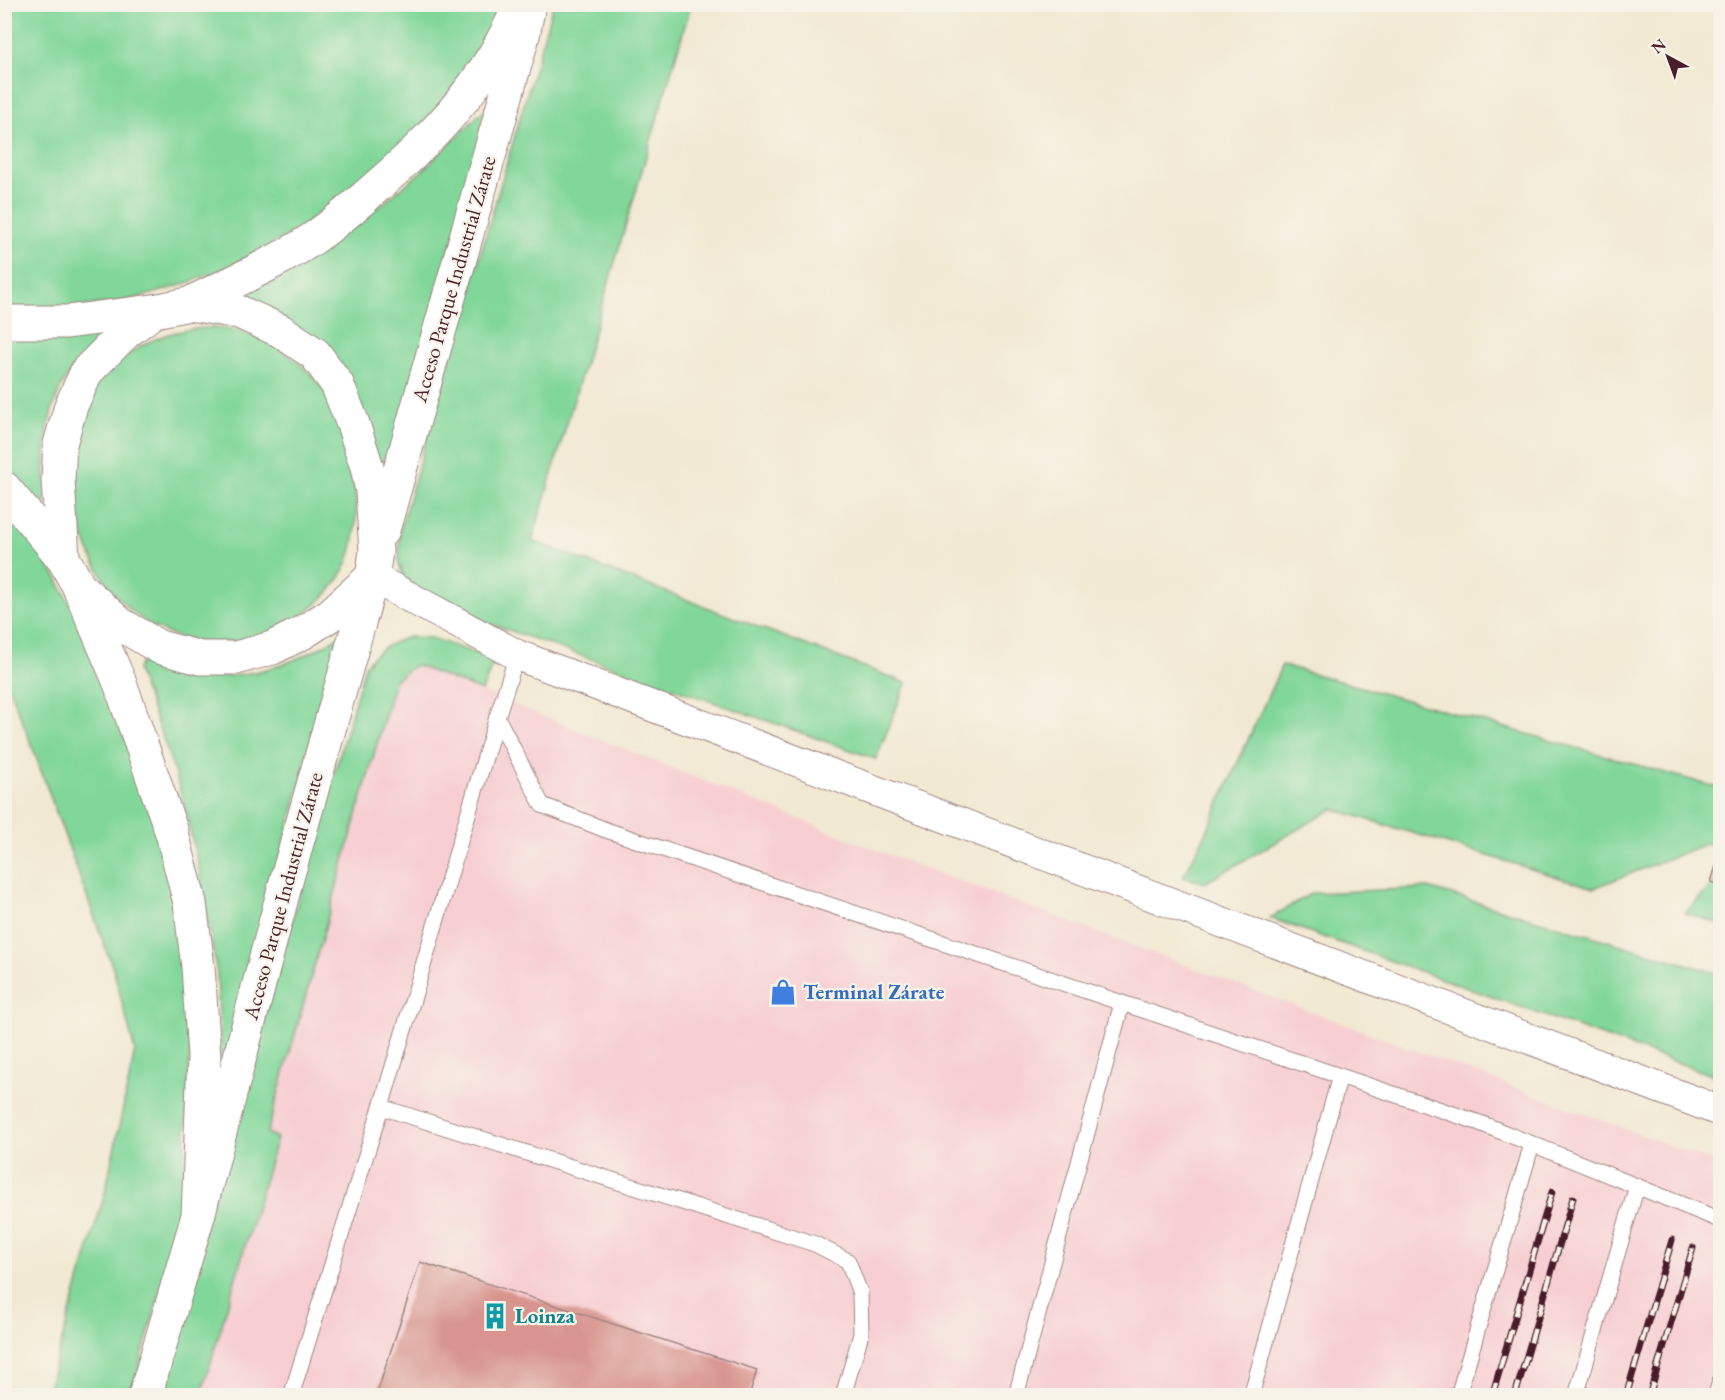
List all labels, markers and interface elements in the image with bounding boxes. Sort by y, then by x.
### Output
north arrow [1638,27,1698,87]
text: N [1647,34,1670,58]
street label: Acceso Parque Industrial Zárate [405,153,502,406]
street label: Acceso Parque Industrial Zárate [236,769,329,1023]
shop icon: Terminal Zárate [768,977,798,1007]
place label: Terminal Zárate [803,978,945,1005]
building icon: Loinza [480,1301,510,1331]
place label: Loinza [515,1302,575,1329]

